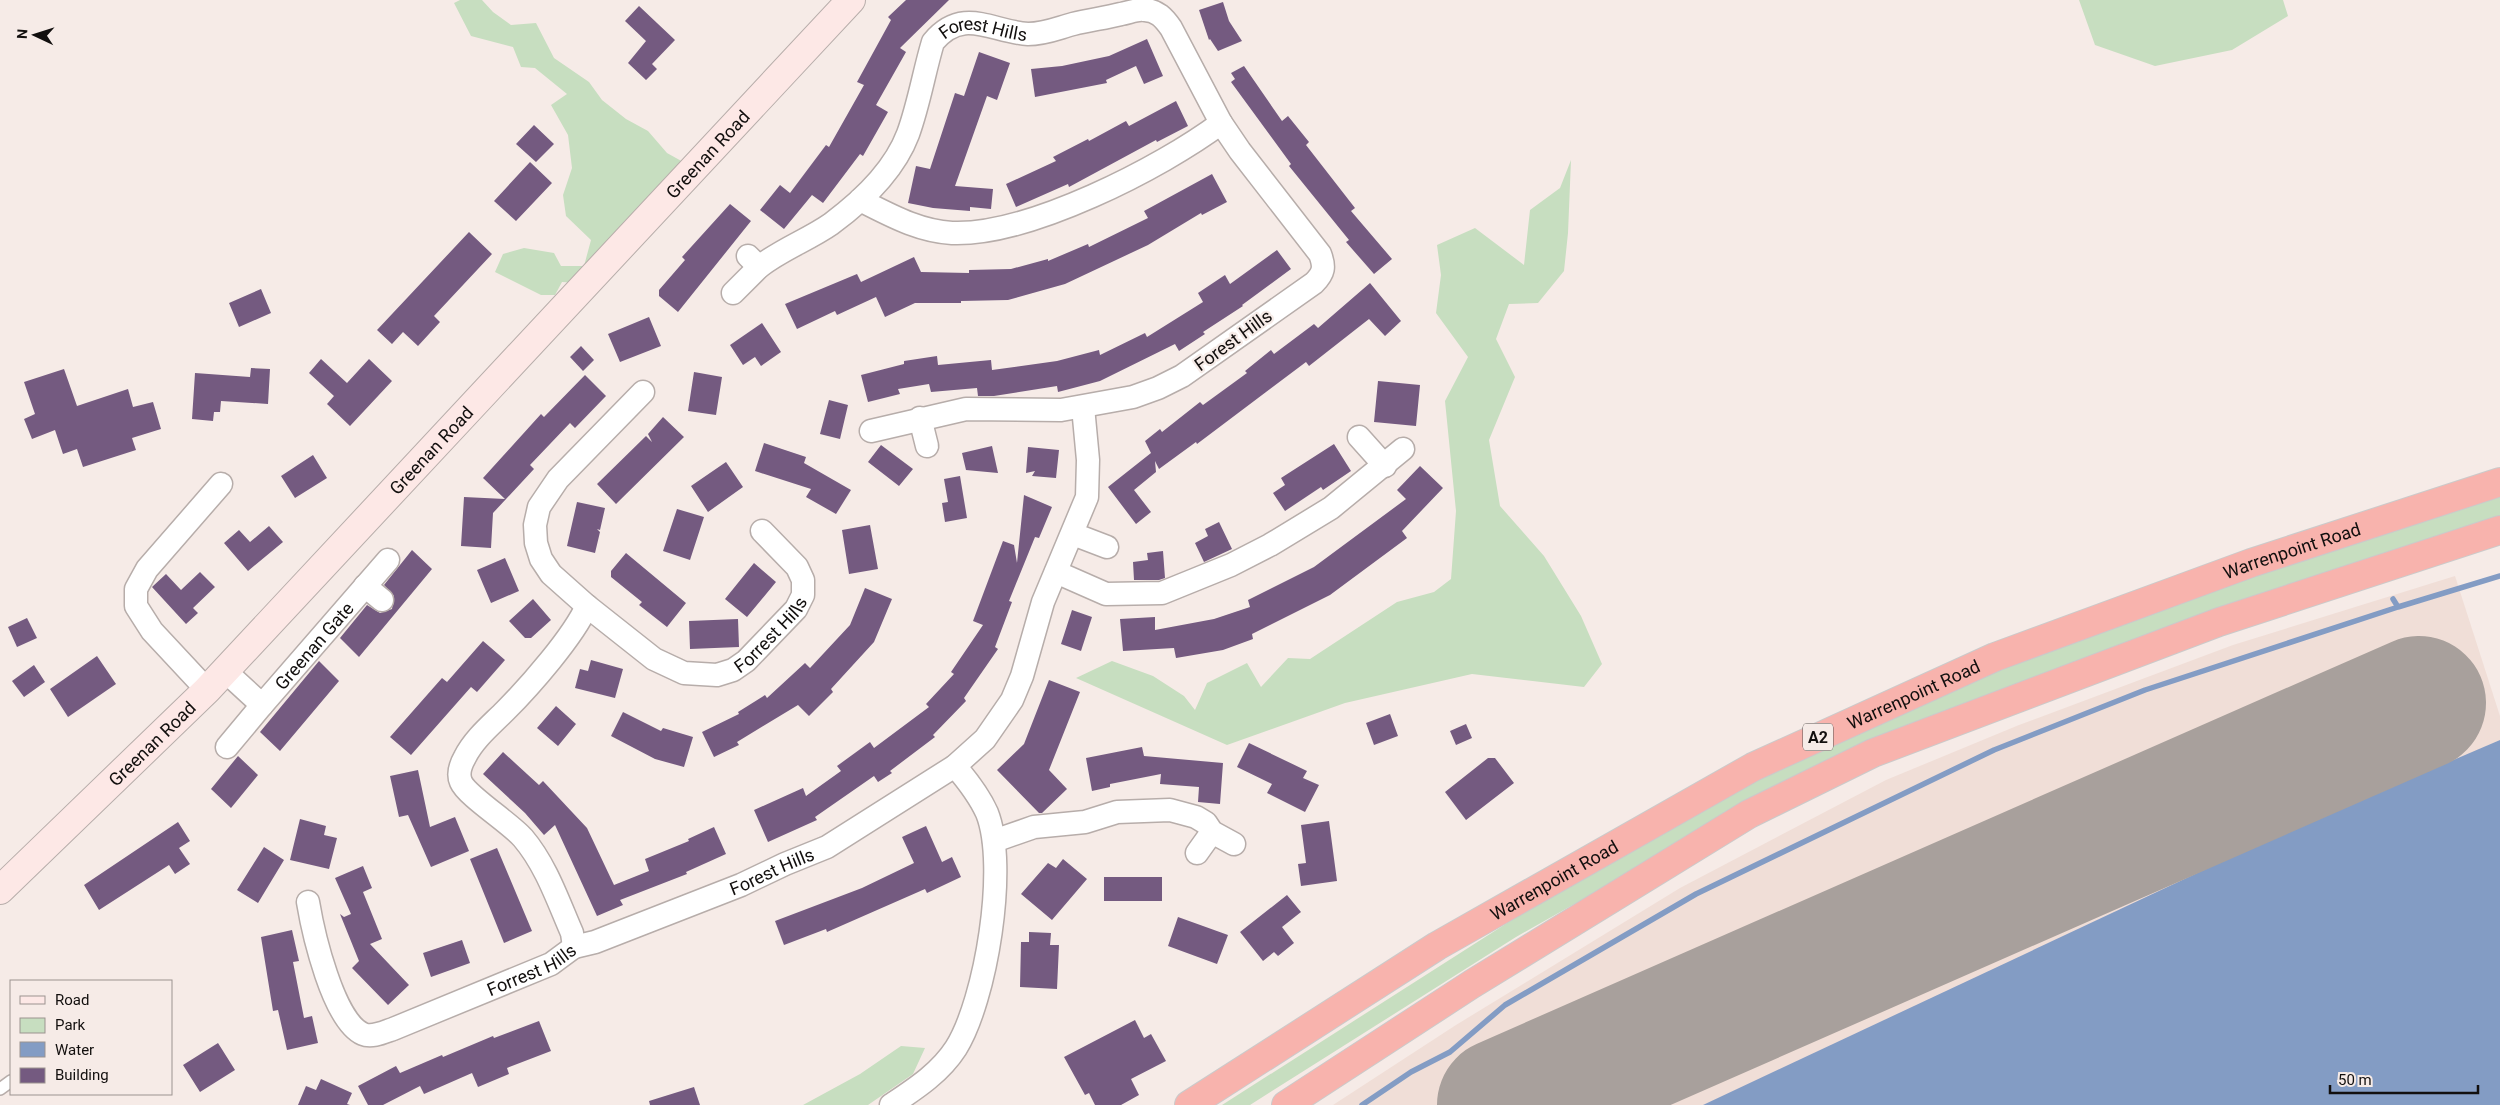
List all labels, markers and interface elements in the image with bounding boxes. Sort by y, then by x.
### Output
north arrow [10,10,60,60]
street label: Forest Hills [934,12,1028,44]
text: N [14,29,30,40]
street label: Greenan Road [661,106,753,202]
street label: Forest Hills [1190,305,1276,375]
street label: Greenan Road [385,402,477,498]
street label: Warrenpoint Road [2220,518,2363,583]
street label: Forrest Hills [730,593,811,677]
street label: Greenan Gate [270,598,357,694]
street label: Warrenpoint Road [1844,655,1983,733]
street label: Greenan Road [104,697,200,790]
road number: A2 [1803,724,1833,750]
street label: Warrenpoint Road [1486,835,1622,924]
street label: Forest Hills [726,843,817,899]
street label: Forrest Hills [484,939,580,1000]
legend [10,980,172,1095]
text: Road [55,991,89,1009]
text: Park [55,1016,86,1034]
text: Water [55,1041,94,1059]
scale bar [2330,1062,2478,1094]
text: Building [55,1066,109,1084]
text: 50 m [2338,1071,2372,1089]

